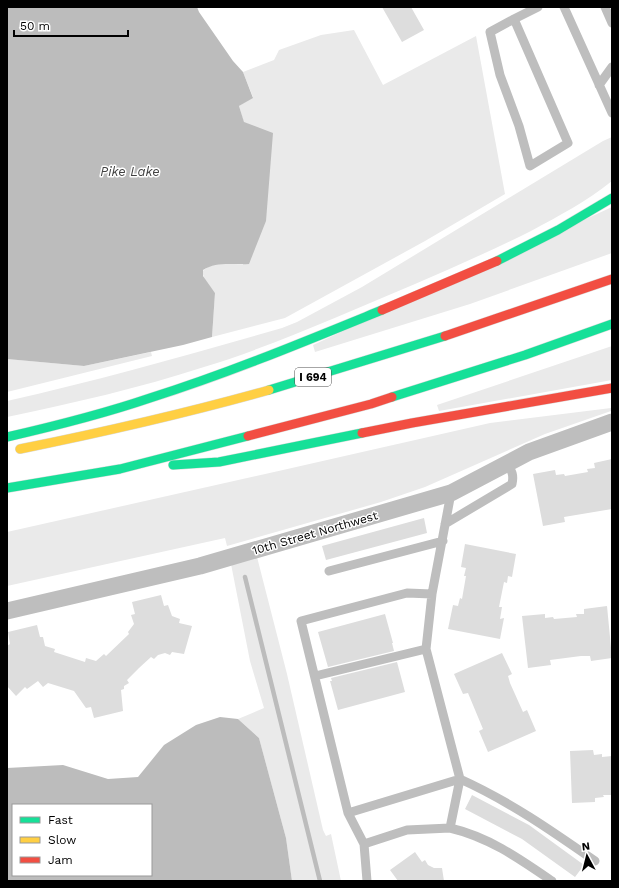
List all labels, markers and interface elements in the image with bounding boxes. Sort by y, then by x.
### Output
scale bar [14,12,128,38]
text: 50 m [20,19,50,33]
water label: Pike Lake [100,164,160,179]
road number: I 694 [295,368,331,386]
street label: 10th Street Northwest [251,508,379,558]
legend [12,804,152,876]
text: Fast [48,813,73,827]
text: Slow [48,833,76,847]
north arrow [567,836,607,876]
text: N [581,840,591,854]
text: Jam [48,853,73,867]

